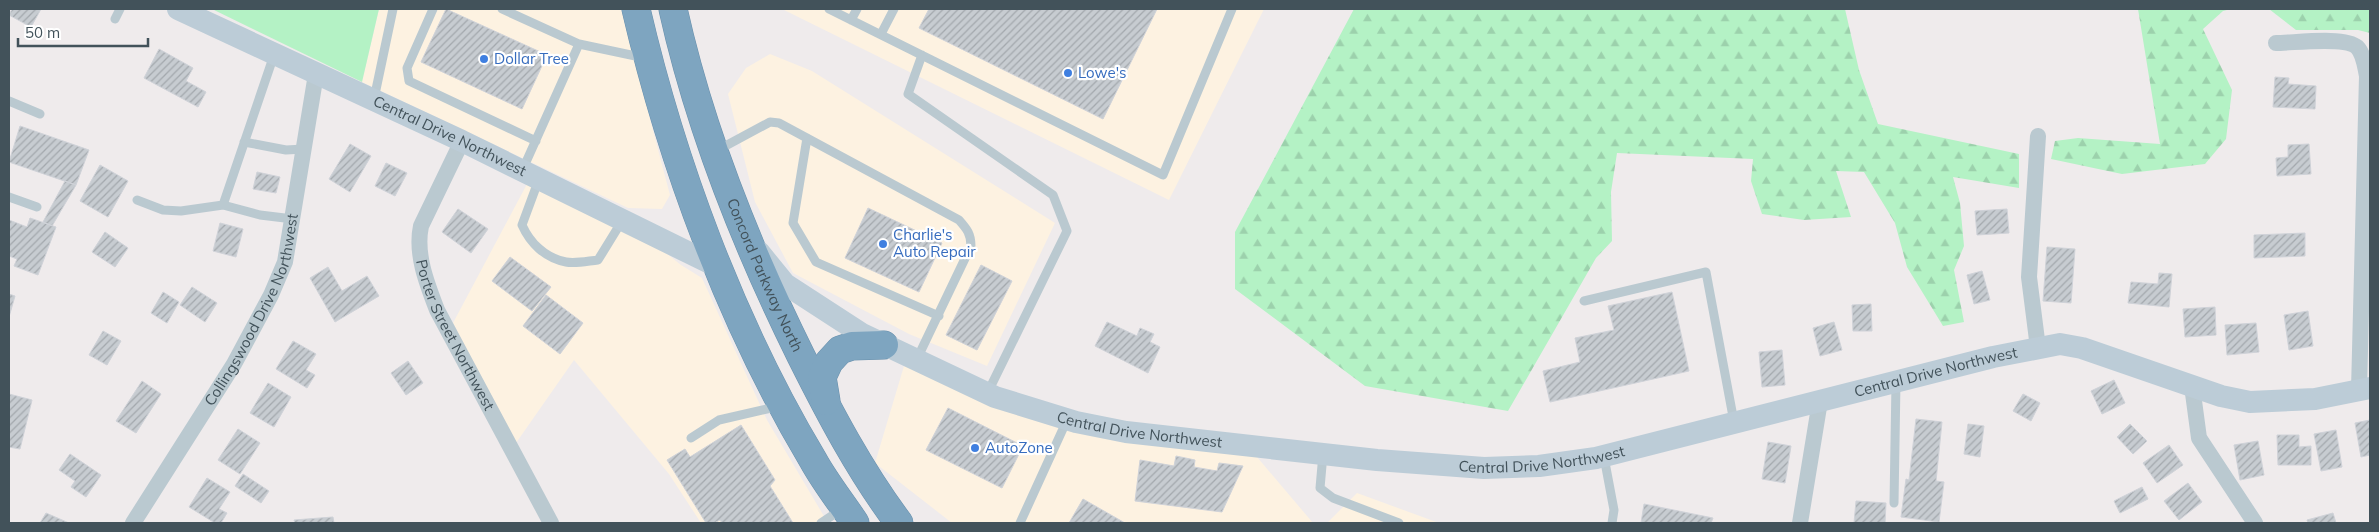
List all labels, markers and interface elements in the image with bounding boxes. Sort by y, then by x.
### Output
scale bar [18,15,148,47]
text: 50 m [25,23,60,42]
place label: Dollar Tree [494,49,569,68]
marker: Dollar Tree [478,53,490,65]
place label: Lowe's [1078,63,1126,82]
marker: Lowe's [1062,67,1074,79]
street label: Central Drive Northwest [370,91,530,180]
street label: Concord Parkway North [723,195,807,355]
street label: Collingswood Drive Northwest [200,212,302,409]
place label: Charlie's Auto Repair [893,225,976,261]
marker: Charlie's Auto Repair [877,238,889,250]
street label: Porter Street Northwest [412,258,499,414]
street label: Central Drive Northwest [1852,342,2019,401]
street label: Central Drive Northwest [1055,407,1223,452]
place label: AutoZone [985,438,1053,457]
street label: Central Drive Northwest [1458,441,1627,477]
marker: AutoZone [969,442,981,454]

